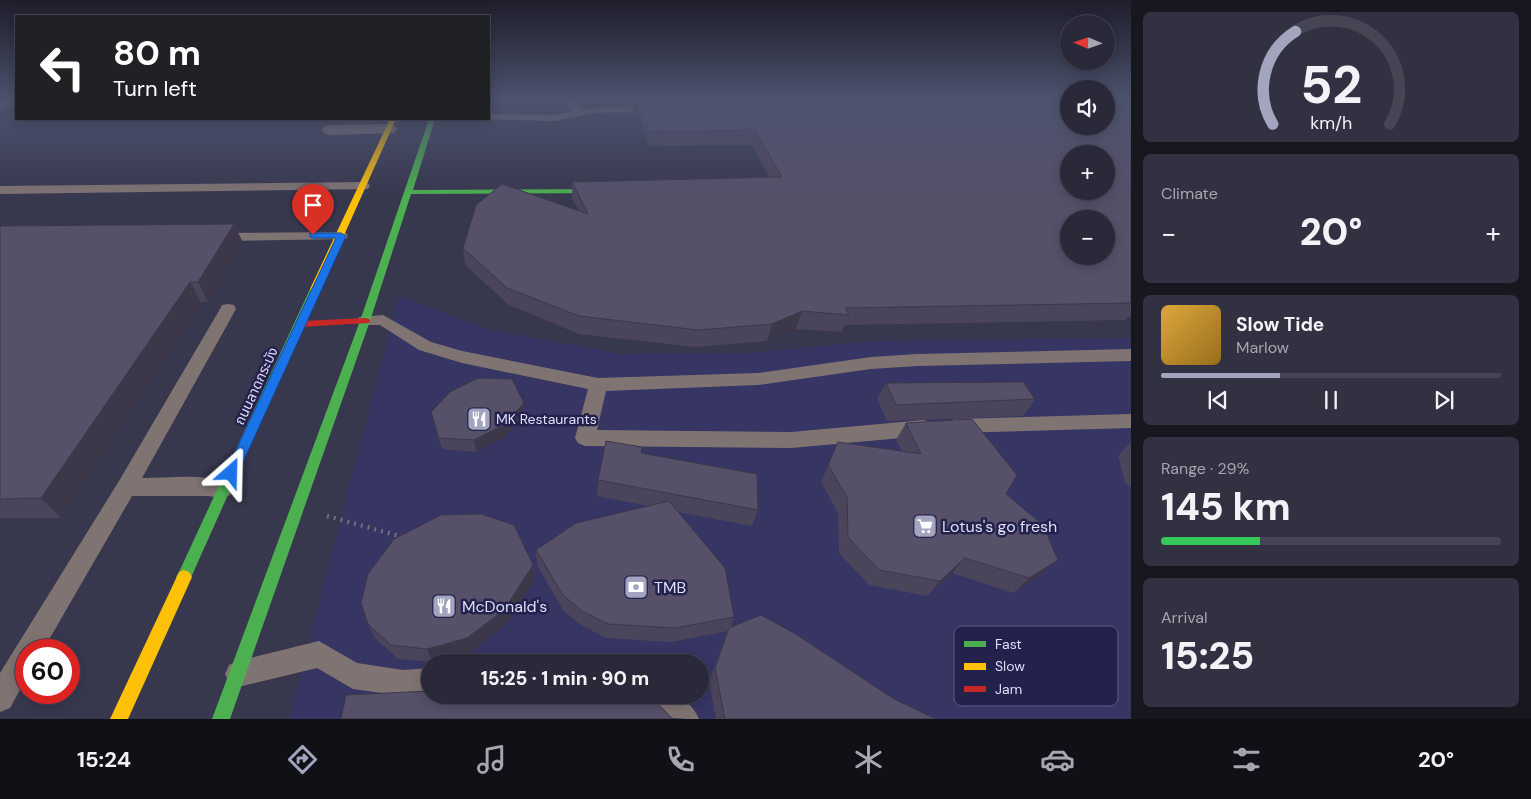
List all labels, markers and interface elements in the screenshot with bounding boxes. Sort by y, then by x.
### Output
north arrow [1060,15,1115,70]
map controls [1060,15,1115,265]
text: 80 m [113,30,201,76]
icon: left [30,35,95,100]
text: 52 [1300,51,1362,119]
text: Turn left [113,74,197,103]
button: sound [1060,80,1115,135]
text: km/h [1310,111,1352,135]
button: + [1060,145,1115,200]
text: Climate [1161,183,1218,204]
pin [292,184,334,235]
icon: arrive [299,191,327,219]
text: 20° [1300,207,1362,257]
button: − [1060,210,1115,265]
text: − [1161,215,1176,252]
text: + [1486,215,1501,252]
text: Slow Tide [1236,312,1324,337]
text: Marlow [1236,337,1289,358]
street label: ถนนลาดกระบัง [230,344,282,428]
icon: previous [1204,386,1232,414]
icon: pause [1317,386,1345,414]
icon: next [1430,386,1458,414]
restaurant icon: MK Restaurants [466,406,492,432]
place label: MK Restaurants [496,410,597,428]
position arrow [204,446,256,498]
text: Range · 29% [1161,458,1249,479]
text: 145 km [1161,482,1291,532]
supermarket icon: Lotus's go fresh [912,513,938,539]
place label: Lotus's go fresh [942,516,1057,537]
bank icon: TMB [623,574,649,600]
place label: TMB [654,577,686,598]
restaurant icon: McDonald's [431,593,457,619]
place label: McDonald's [462,596,547,617]
text: Arrival [1161,607,1208,628]
legend [954,626,1118,706]
text: 15:25 [1161,631,1254,681]
text: Fast [995,635,1022,653]
speed limit sign: 60 [15,639,80,704]
text: Slow [995,657,1025,675]
text: 15:25 · 1 min · 90 m [481,666,649,691]
text: Jam [995,680,1022,698]
icon: directions [285,742,320,777]
icon: music [474,742,509,777]
icon: phone [663,742,698,777]
icon: climate [851,742,886,777]
icon: car [1040,742,1075,777]
icon: filters [1229,742,1264,777]
text: 15:24 [77,745,131,774]
text: 20° [1418,745,1454,774]

